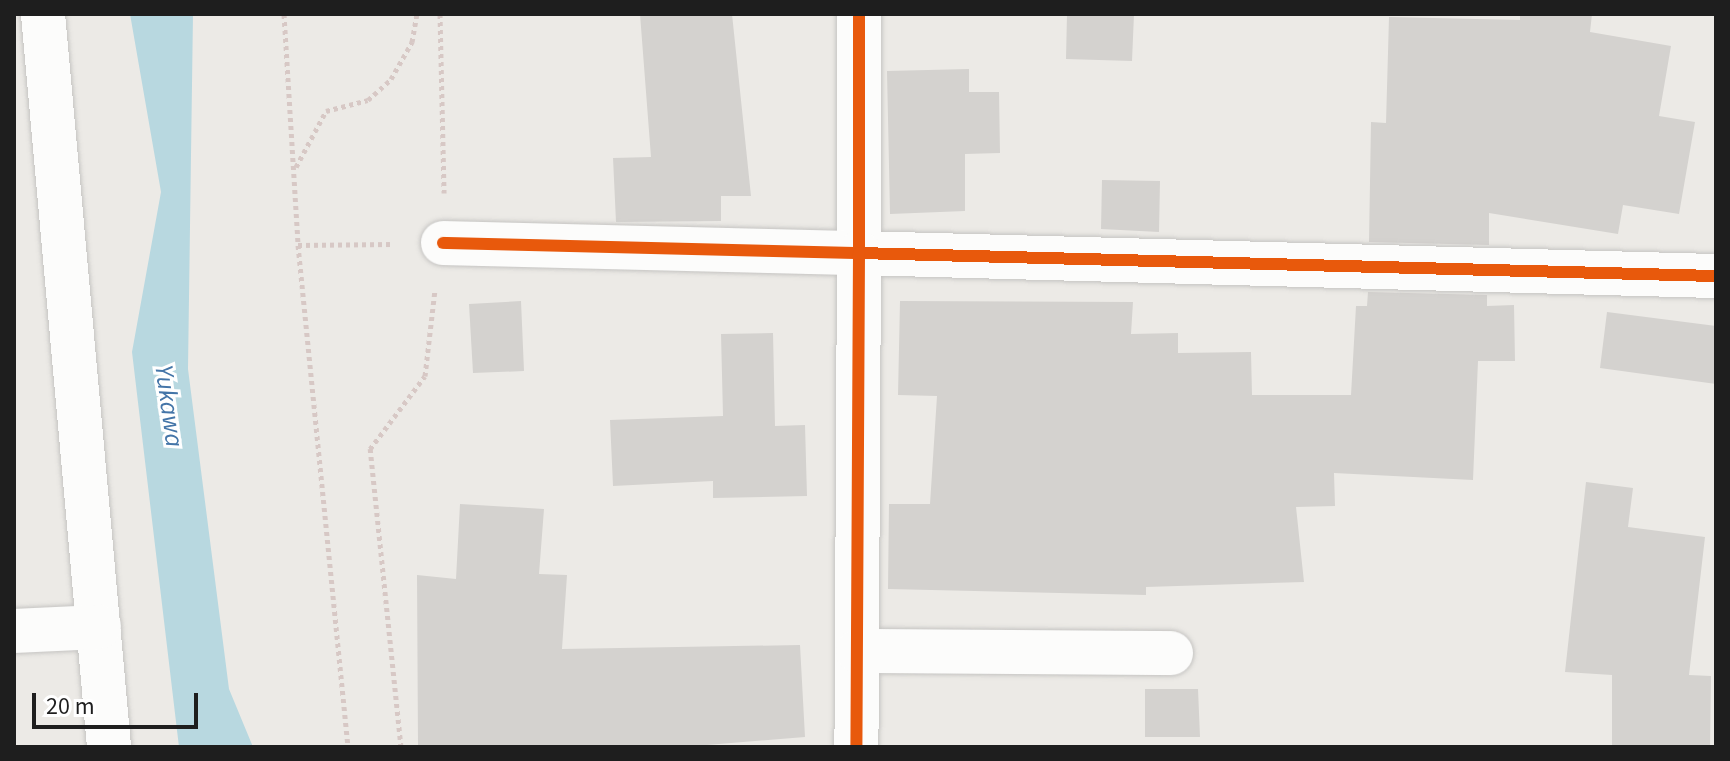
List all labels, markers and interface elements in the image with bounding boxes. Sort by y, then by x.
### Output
water label: Yukawa [148,363,190,449]
scale bar [36,677,202,727]
text: 20 m [46,689,95,724]

